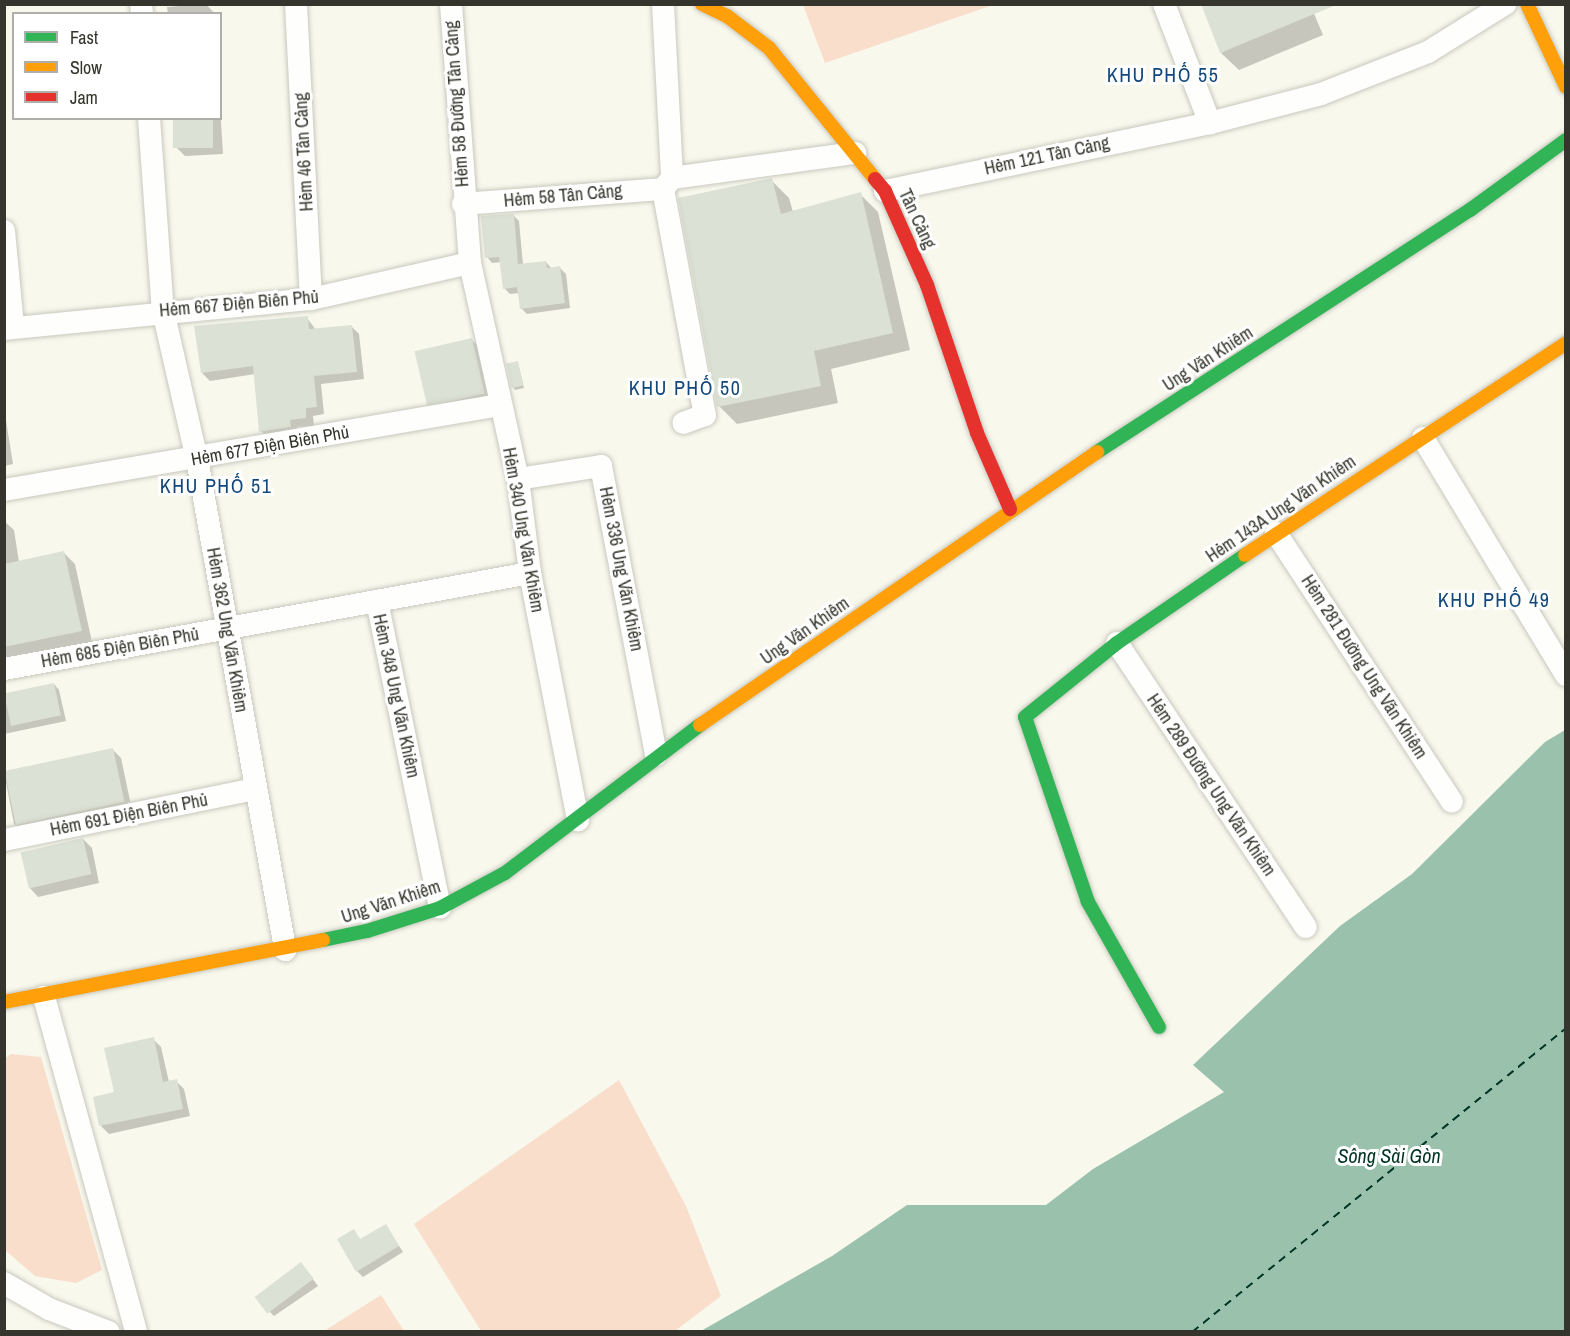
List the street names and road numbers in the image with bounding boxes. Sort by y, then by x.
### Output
street label: Hẻm 58 Đường Tân Cảng [440,20,474,188]
street label: Hẻm 46 Tân Cảng [290,92,318,212]
street label: Hẻm 121 Tân Cảng [982,132,1112,180]
street label: Hẻm 58 Tân Cảng [503,180,623,212]
street label: Tân Cảng [894,186,940,252]
street label: Hẻm 667 Điện Biên Phủ [158,286,320,322]
street label: Ung Văn Khiêm [1159,322,1257,396]
street label: Hẻm 677 Điện Biên Phủ [189,421,351,471]
street label: Hẻm 340 Ung Văn Khiêm [498,446,548,614]
street label: Hẻm 143A Ung Văn Khiêm [1202,451,1360,567]
street label: Hẻm 336 Ung Văn Khiêm [594,485,648,653]
street label: Hẻm 362 Ung Văn Khiêm [202,546,252,714]
street label: Hẻm 281 Đường Ung Văn Khiêm [1296,571,1432,763]
street label: Ung Văn Khiêm [757,593,853,669]
street label: Hẻm 348 Ung Văn Khiêm [368,612,424,780]
street label: Hẻm 685 Điện Biên Phủ [39,623,201,673]
street label: Hẻm 289 Đường Ung Văn Khiêm [1142,690,1280,880]
street label: Hẻm 691 Điện Biên Phủ [48,789,210,841]
street label: Ung Văn Khiêm [339,876,443,928]

